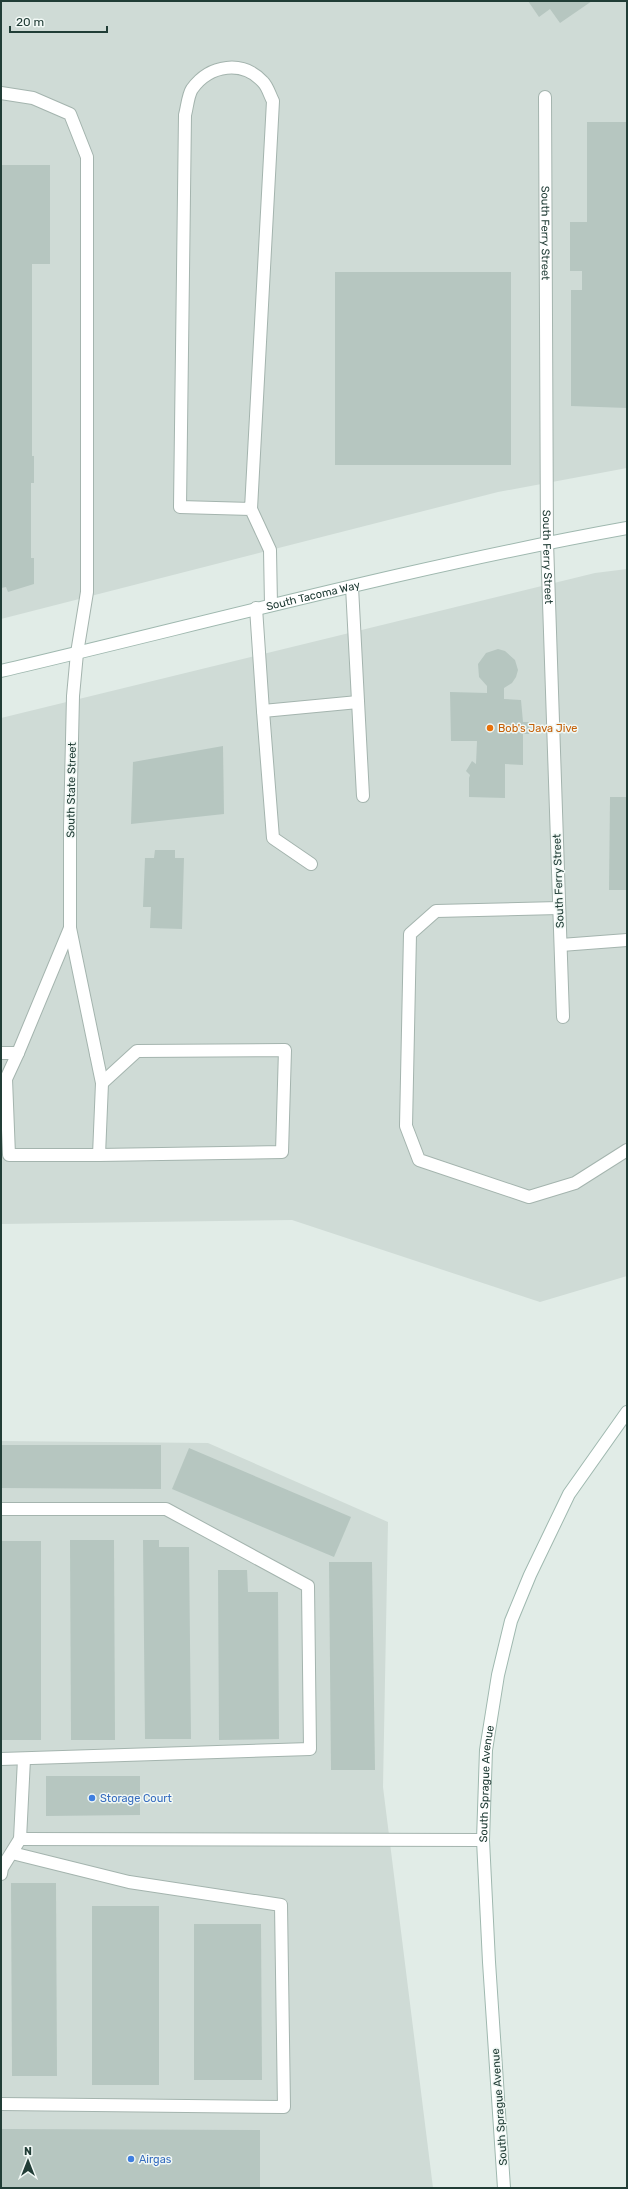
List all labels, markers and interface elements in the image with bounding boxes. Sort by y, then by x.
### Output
scale bar [10,8,107,34]
text: 20 m [16,15,44,29]
street label: South Ferry Street [538,186,552,281]
street label: South Ferry Street [540,510,555,605]
street label: South Tacoma Way [265,578,361,613]
place label: Bob's Java Jive [498,722,578,735]
marker: Bob's Java Jive [485,723,495,733]
street label: South State Street [64,741,79,838]
street label: South Ferry Street [550,833,567,928]
street label: South Sprague Avenue [477,1724,497,1843]
place label: Storage Court [100,1792,172,1805]
marker: Storage Court [87,1793,97,1803]
street label: South Sprague Avenue [489,2048,510,2166]
north arrow [8,2141,48,2181]
text: N [24,2145,32,2158]
place label: Airgas [139,2153,172,2166]
marker: Airgas [126,2154,136,2164]

